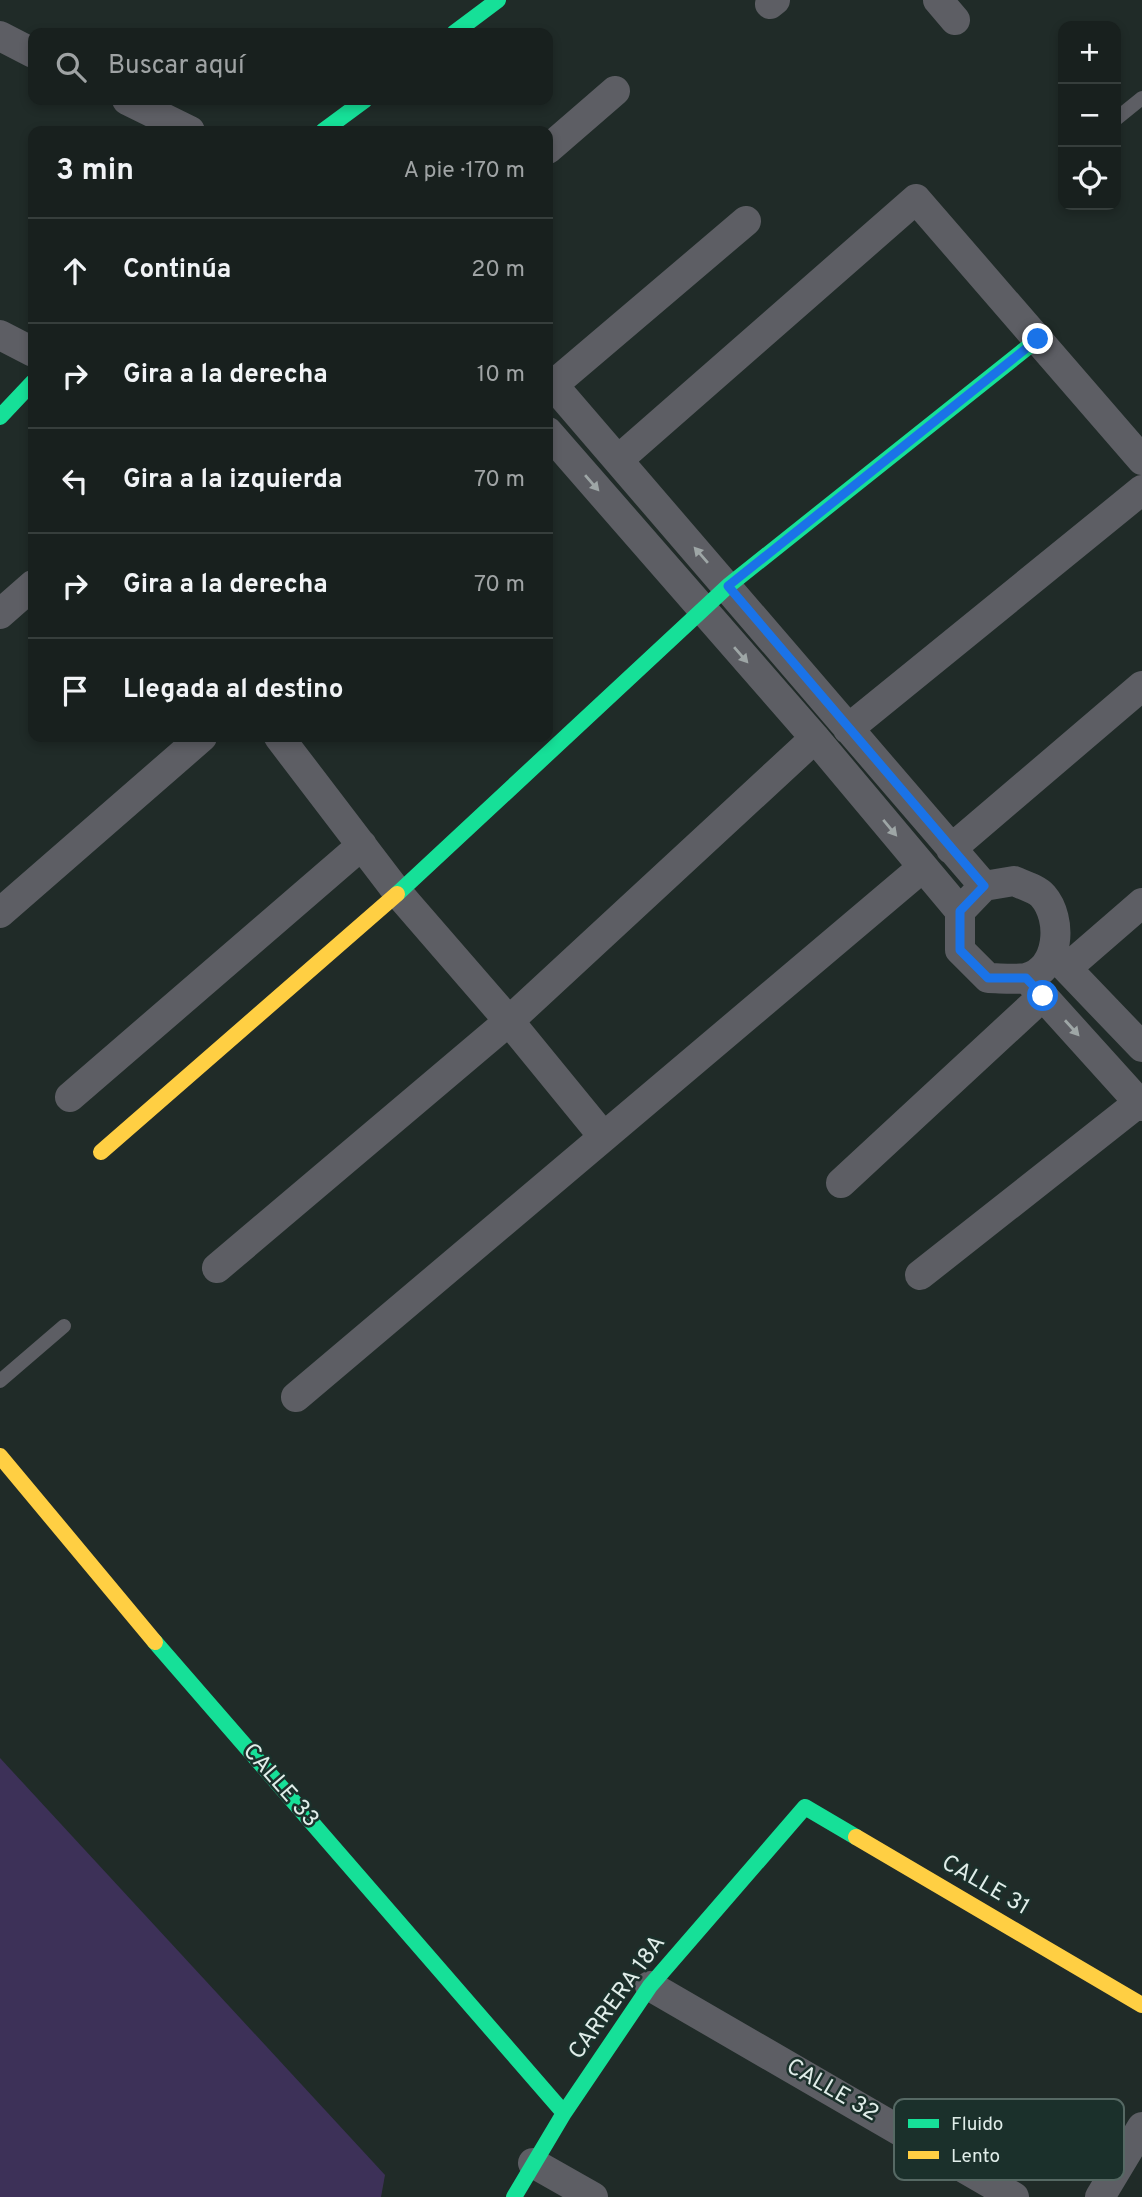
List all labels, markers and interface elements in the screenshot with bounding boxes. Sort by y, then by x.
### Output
map controls [1058,21,1121,210]
button: + [1058,21,1121,84]
search box [28,28,553,105]
icon: search [52,48,90,86]
text: Buscar aquí [108,50,245,83]
button: − [1058,84,1121,147]
button: locate [1058,147,1121,210]
text: 3 min [56,153,134,190]
text: A pie · 170 m [403,157,525,186]
icon: ahead [56,252,94,290]
text: Continúa [123,254,231,287]
text: 20 m [471,256,525,285]
route end [1022,323,1053,354]
icon: right [56,357,94,395]
text: Gira a la derecha [123,359,328,392]
text: 10 m [477,361,525,390]
icon: left [56,462,94,500]
text: Gira a la izquierda [123,464,342,497]
text: 70 m [474,466,525,495]
one-way arrow [584,475,599,492]
one-way arrow [693,546,709,564]
icon: right [56,567,94,605]
text: Gira a la derecha [123,569,328,602]
text: 70 m [474,571,525,600]
one-way arrow [733,646,749,663]
icon: arrive [56,672,94,710]
text: Llegada al destino [123,674,343,707]
one-way arrow [882,819,897,836]
route start [1027,980,1058,1011]
one-way arrow [1064,1020,1079,1037]
street label: CALLE 33 [236,1738,324,1834]
street label: CALLE 31 [936,1849,1034,1923]
street label: CARRERA 18A [563,1930,673,2066]
street label: CALLE 32 [781,2053,883,2129]
legend [894,2099,1124,2180]
text: Fluido [951,2113,1003,2137]
text: Lento [951,2145,1000,2169]

